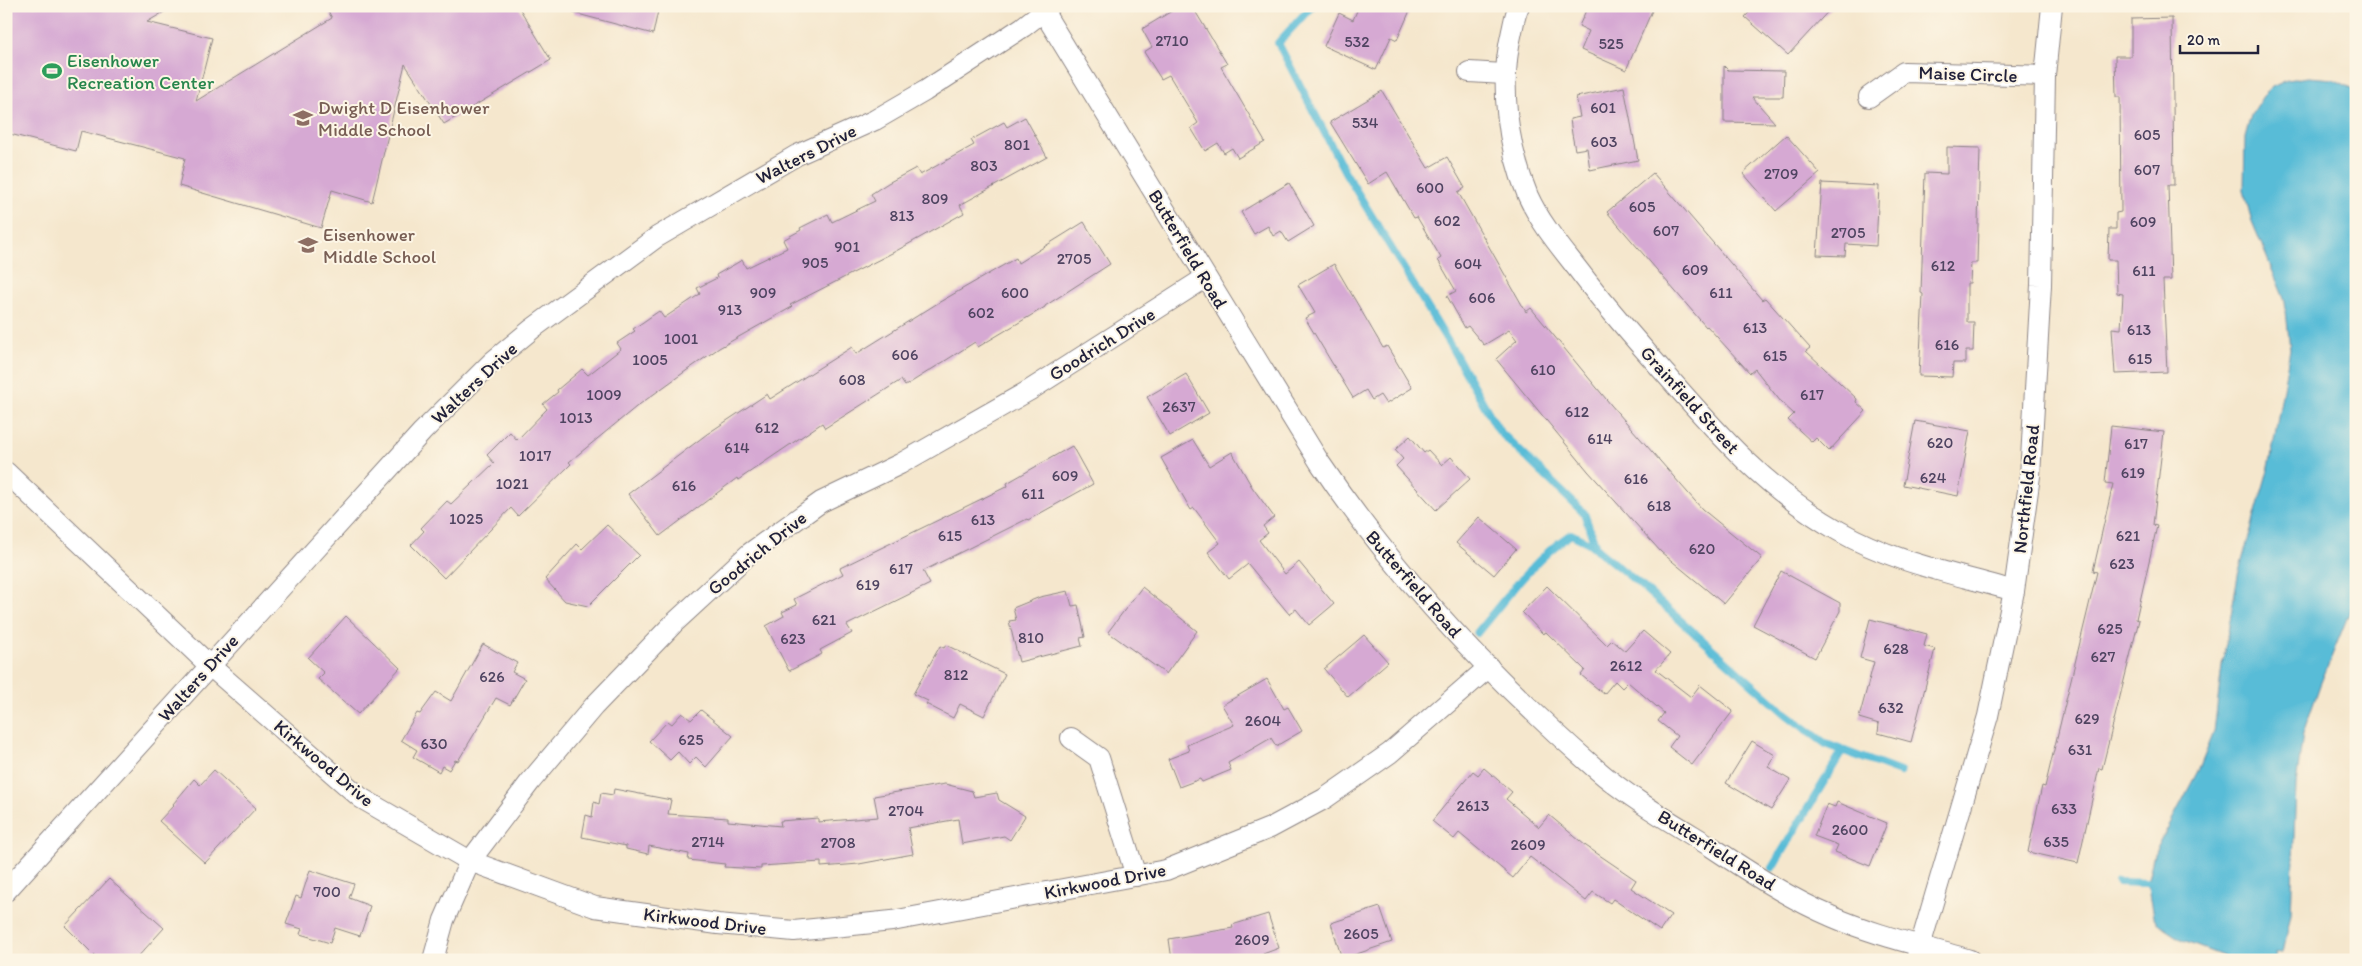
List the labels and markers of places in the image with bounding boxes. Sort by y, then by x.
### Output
place label: Eisenhower Recreation Center [67,49,215,94]
sports icon: Eisenhower Recreation Center [41,60,63,82]
place label: Dwight D Eisenhower Middle School [318,96,490,141]
school or university icon: Dwight D Eisenhower Middle School [292,107,314,129]
place label: Eisenhower Middle School [323,223,437,268]
school or university icon: Eisenhower Middle School [297,234,319,256]

